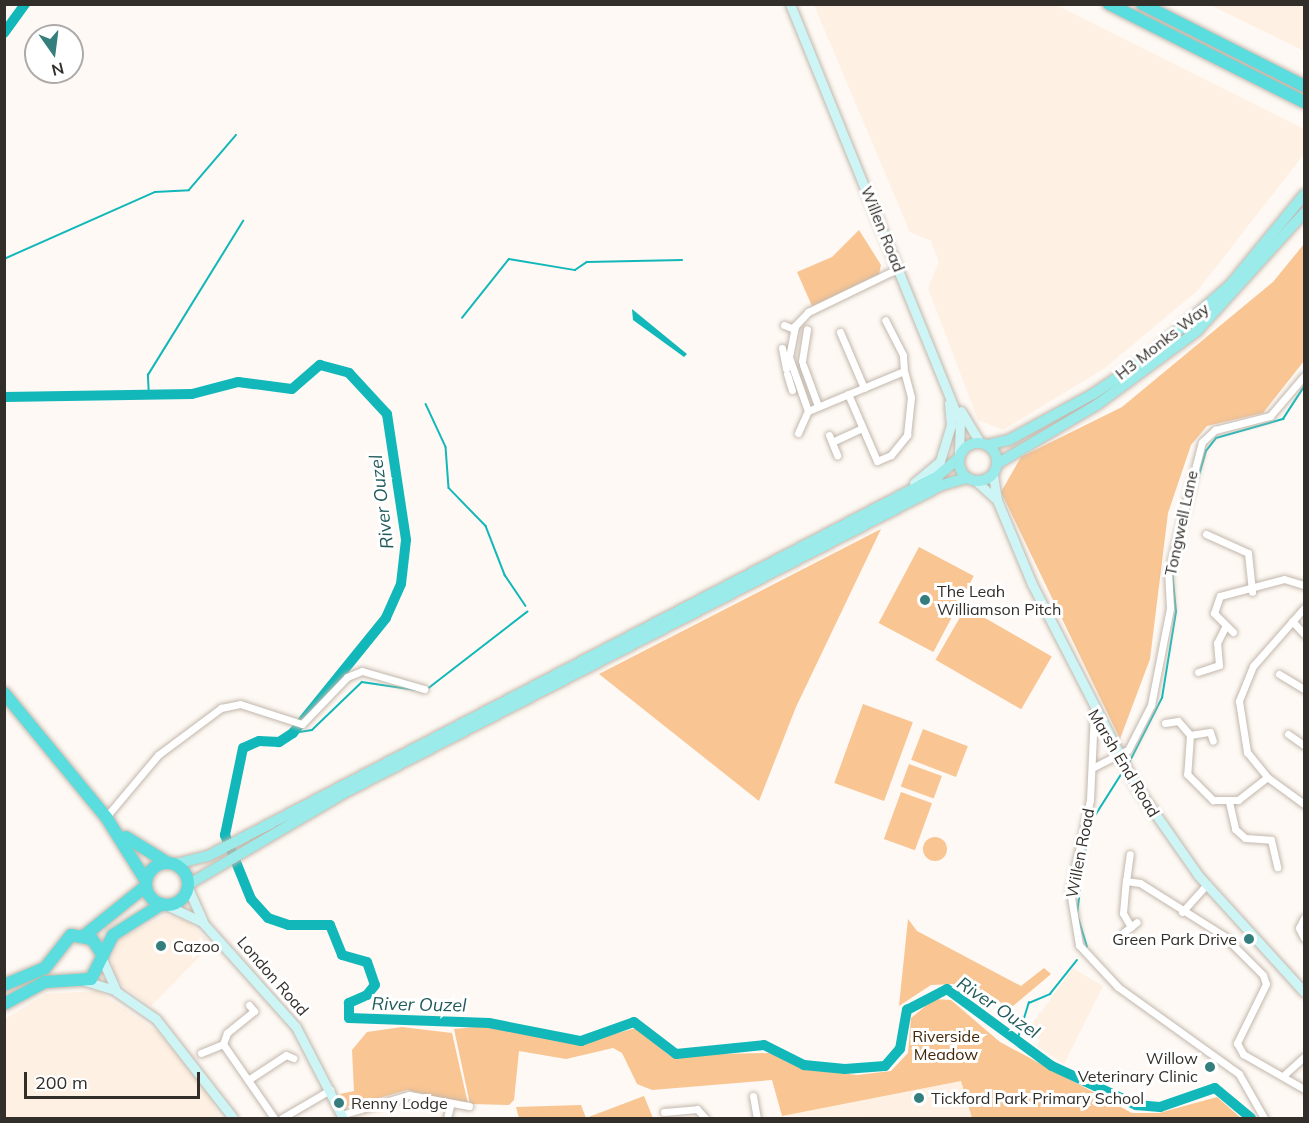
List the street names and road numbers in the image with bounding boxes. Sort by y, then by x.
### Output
street label: Willen Road [857,183,909,275]
street label: H3 Monks Way [1111,299,1213,383]
street label: Tongwell Lane [1160,469,1202,577]
street label: Marsh End Road [1084,706,1164,820]
street label: Willen Road [1062,807,1098,899]
street label: London Road [233,932,313,1020]

